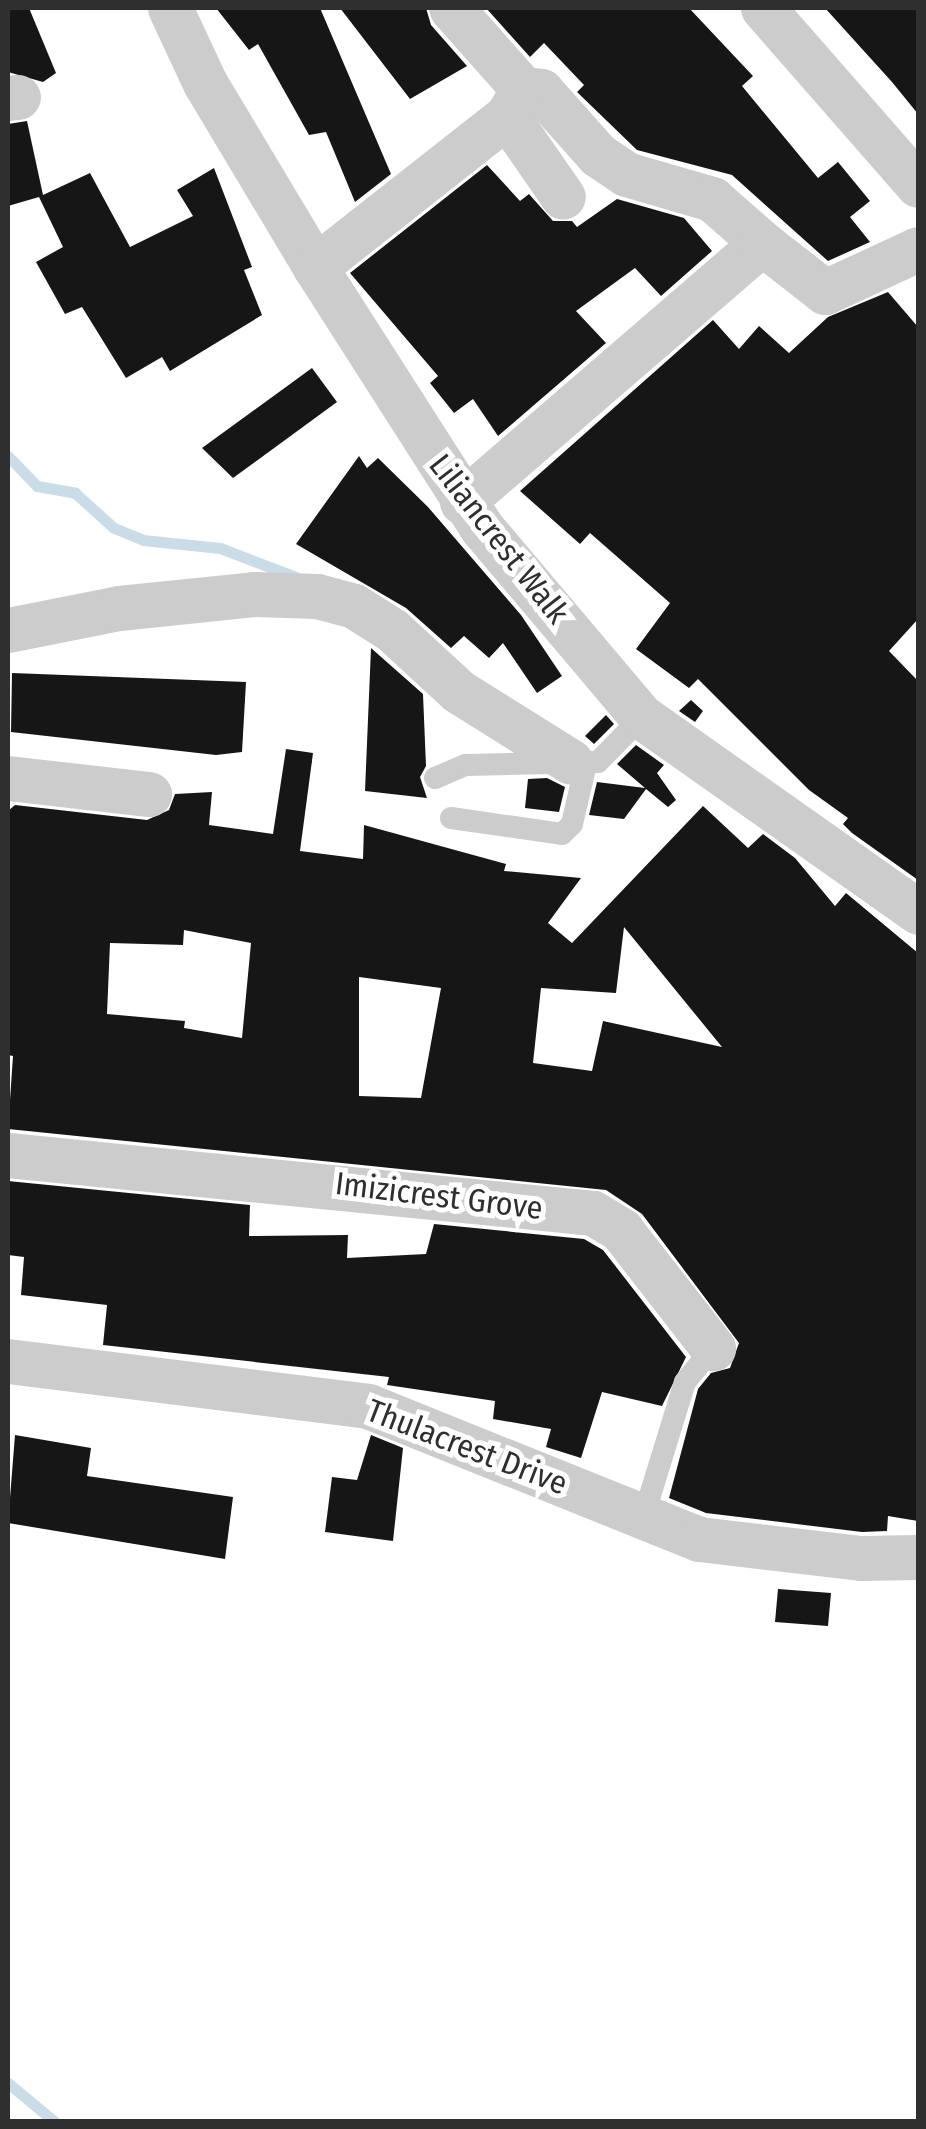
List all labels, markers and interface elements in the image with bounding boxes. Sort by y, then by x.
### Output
street label: Liliancrest Walk [421,447,577,631]
street label: Imizicrest Grove [333,1164,545,1228]
street label: Thulacrest Drive [361,1391,573,1503]

